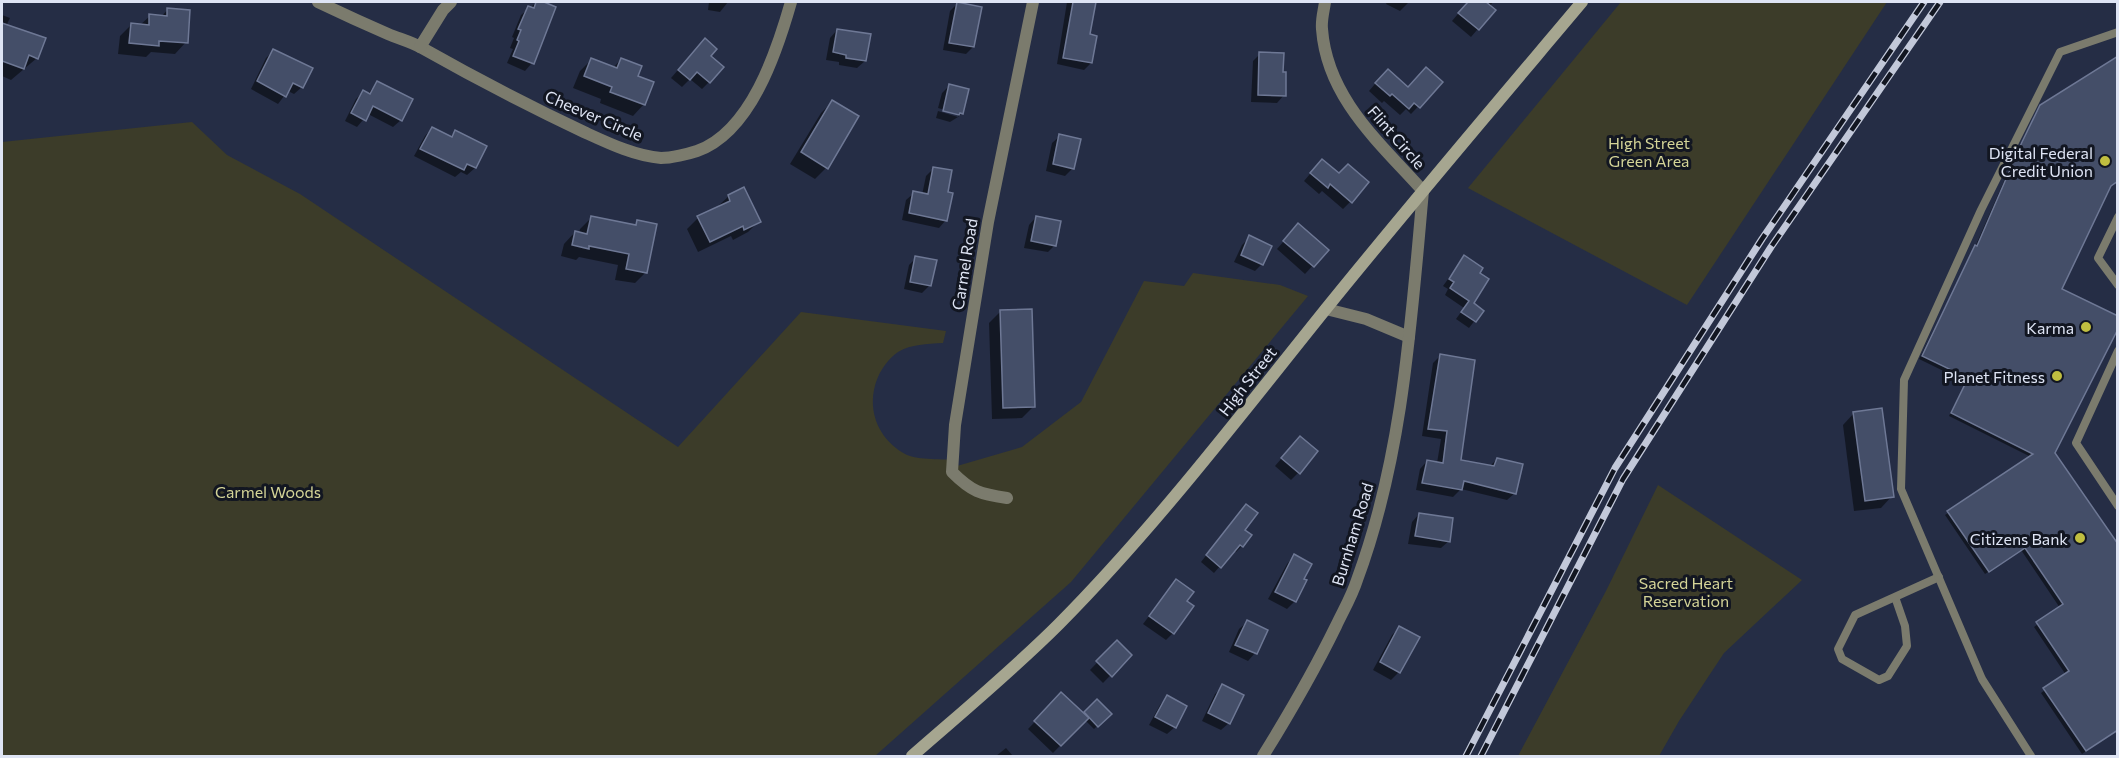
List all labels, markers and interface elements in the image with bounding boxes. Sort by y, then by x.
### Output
street label: Cheever Circle [542,86,646,144]
street label: Flint Circle [1364,101,1430,173]
park label: High Street Green Area [1608,133,1691,170]
place label: Digital Federal Credit Union [1989,143,2093,180]
marker: Digital Federal Credit Union [2098,154,2112,168]
street label: Carmel Road [947,217,981,311]
place label: Karma [2026,318,2074,337]
marker: Karma [2079,320,2093,334]
street label: High Street [1214,342,1280,419]
place label: Planet Fitness [1943,367,2045,386]
marker: Planet Fitness [2050,369,2064,383]
street label: Burnham Road [1327,480,1377,588]
park label: Carmel Woods [215,482,321,501]
place label: Citizens Bank [1970,529,2068,548]
marker: Citizens Bank [2073,531,2087,545]
park label: Sacred Heart Reservation [1639,573,1734,610]

